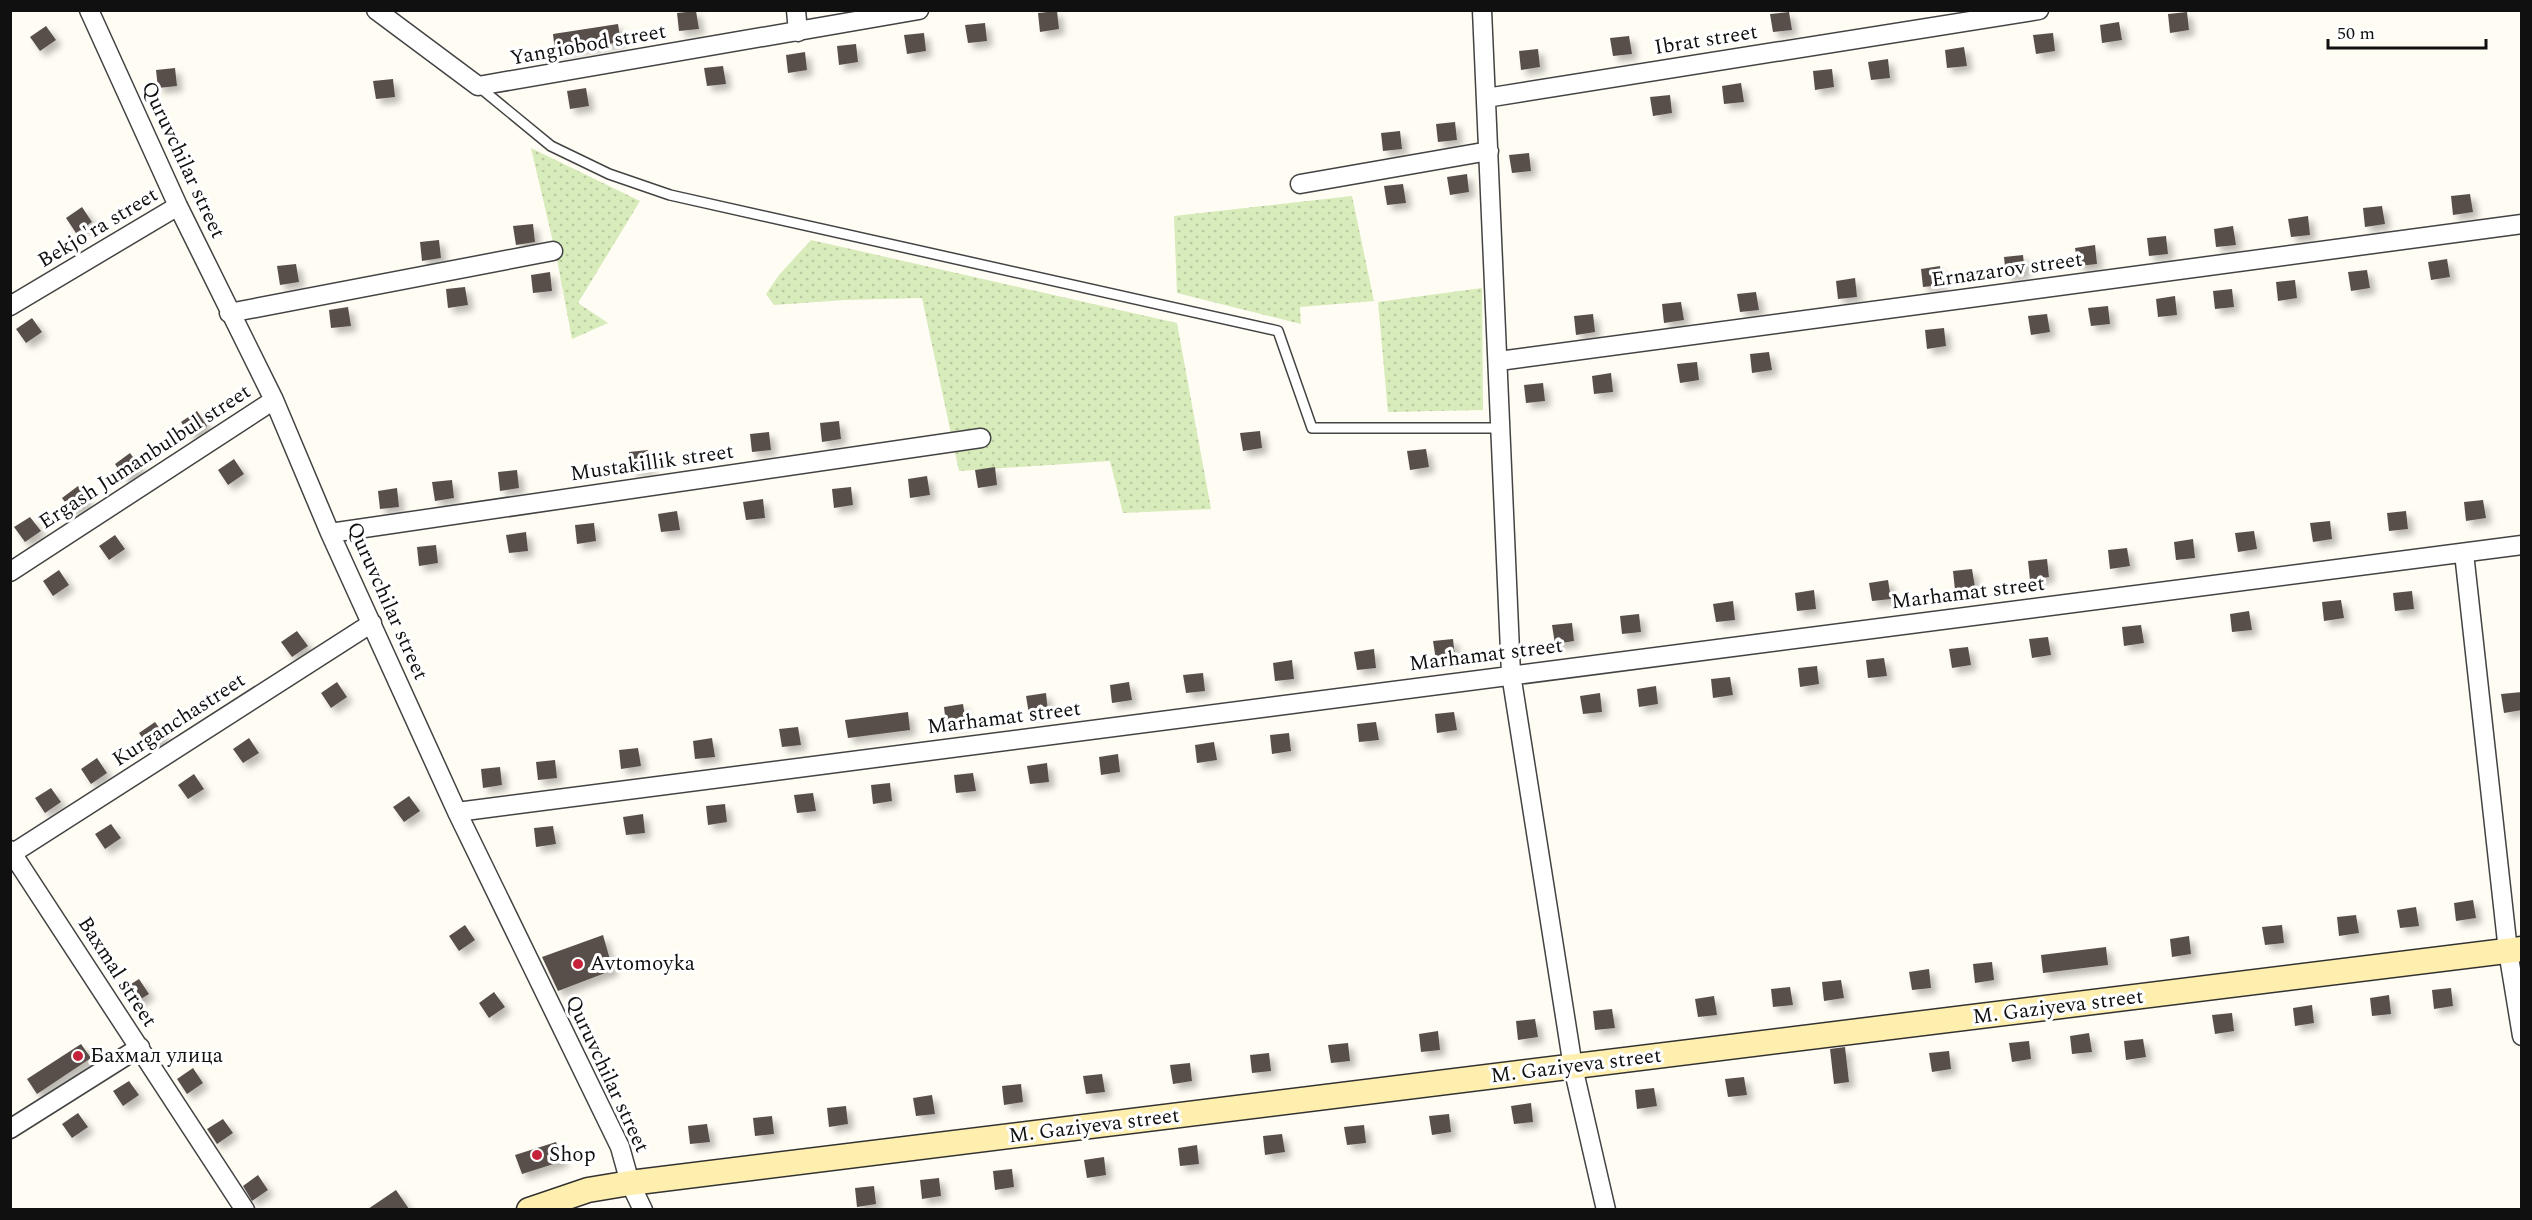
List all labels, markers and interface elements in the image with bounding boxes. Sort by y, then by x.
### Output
scale bar [2328,12,2486,50]
street label: Yangiobod street [507,16,669,74]
street label: Ibrat street [1652,16,1760,64]
text: 50 m [2337,20,2375,47]
street label: Quruvchilar street [133,76,233,244]
street label: Bekjo'ra street [32,179,164,277]
street label: Ernazarov street [1929,244,2085,296]
street label: Ergash Jumanbulbul street [33,376,257,538]
street label: Mustakillik street [568,436,736,490]
street label: Quruvchilar street [338,517,436,685]
street label: Marhamat street [1889,568,2047,618]
street label: Marhamat street [1407,630,1565,680]
street label: Kurganchastreet [106,665,252,775]
street label: Marhamat street [925,693,1083,743]
street label: Baxmal street [69,910,165,1034]
place label: Avtomoyka [590,948,696,980]
marker: Avtomoyka [571,957,585,971]
street label: M. Gaziyeva street [1971,981,2145,1033]
street label: Quruvchilar street [557,990,657,1158]
place label: Бахмал улица [90,1040,224,1072]
street label: M. Gaziyeva street [1489,1040,1663,1092]
marker: Бахмал улица [71,1049,85,1063]
street label: M. Gaziyeva street [1007,1100,1181,1152]
place label: Shop [549,1139,596,1171]
marker: Shop [530,1148,544,1162]

